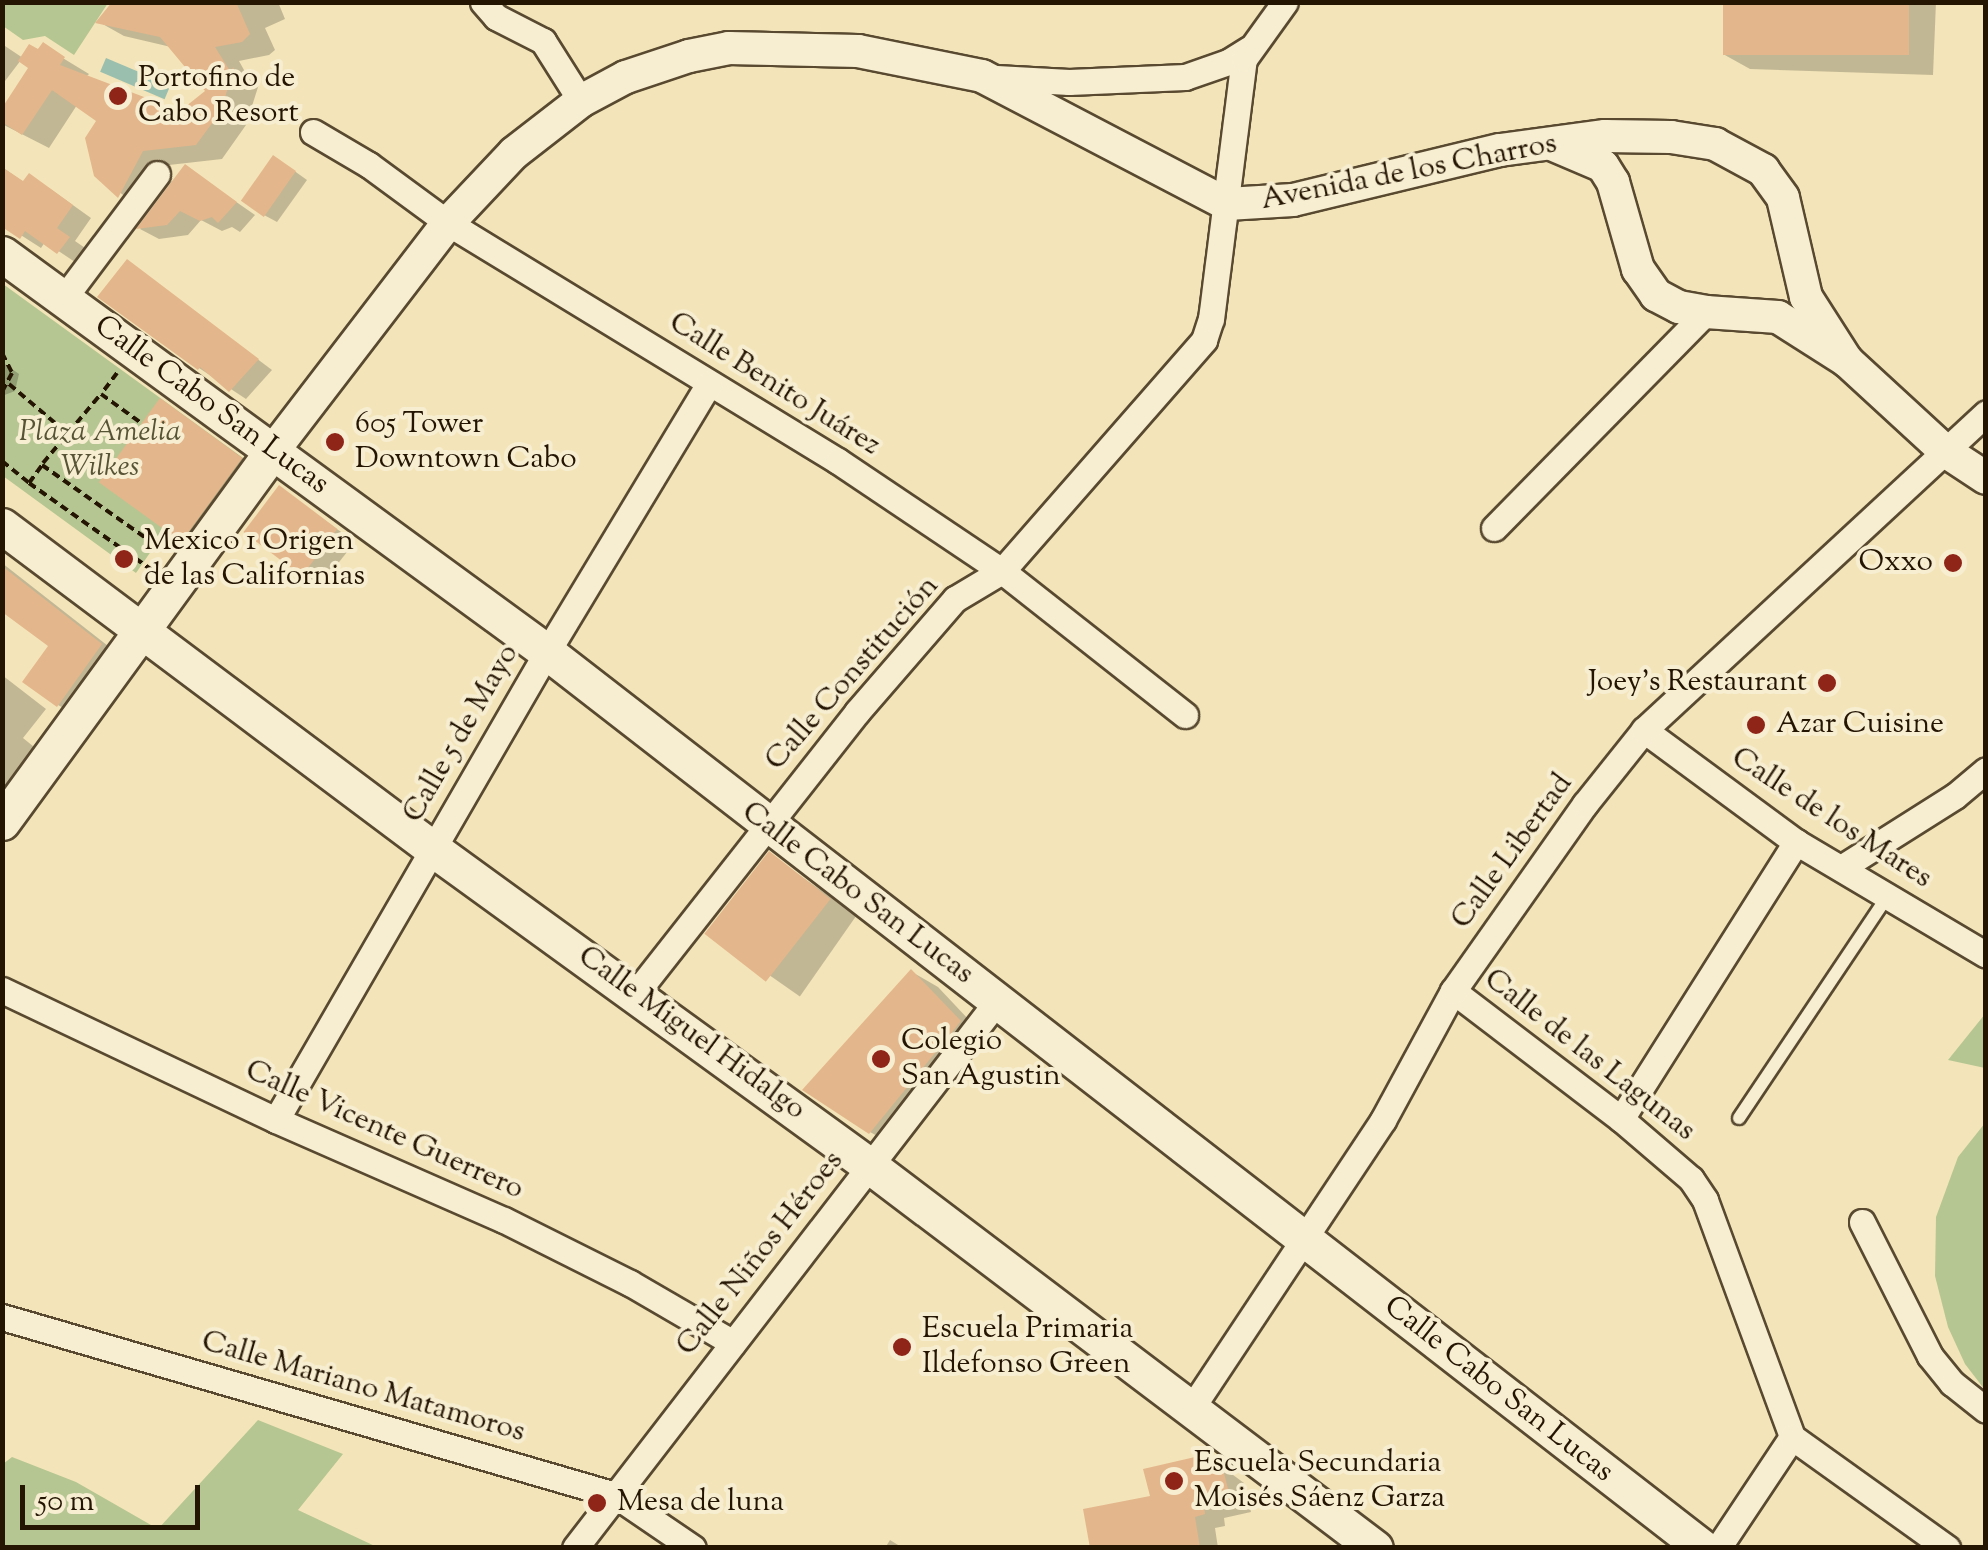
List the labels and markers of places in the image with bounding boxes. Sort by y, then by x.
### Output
place label: Portofino de Cabo Resort [138,61,299,132]
marker: Portofino de Cabo Resort [107,85,129,107]
place label: 605 Tower Downtown Cabo [355,407,577,478]
marker: 605 Tower Downtown Cabo [324,431,346,453]
place label: Mexico 1 Origen de las Californias [144,524,365,594]
place label: Oxxo [1859,545,1933,581]
marker: Mexico 1 Origen de las Californias [113,548,135,570]
marker: Oxxo [1942,552,1964,574]
place label: Joey's Restaurant [1588,665,1807,701]
marker: Joey's Restaurant [1816,672,1838,694]
place label: Azar Cuisine [1776,707,1944,743]
marker: Azar Cuisine [1745,714,1767,736]
place label: Colegio San Agustin [901,1024,1061,1094]
marker: Colegio San Agustin [870,1048,892,1070]
place label: Escuela Primaria Ildefonso Green [922,1312,1133,1382]
marker: Escuela Primaria Ildefonso Green [891,1336,913,1358]
place label: Escuela Secundaria Moisés Sáenz Garza [1194,1446,1445,1516]
marker: Escuela Secundaria Moisés Sáenz Garza [1163,1470,1185,1492]
place label: Mesa de luna [617,1485,784,1521]
marker: Mesa de luna [586,1492,608,1514]

